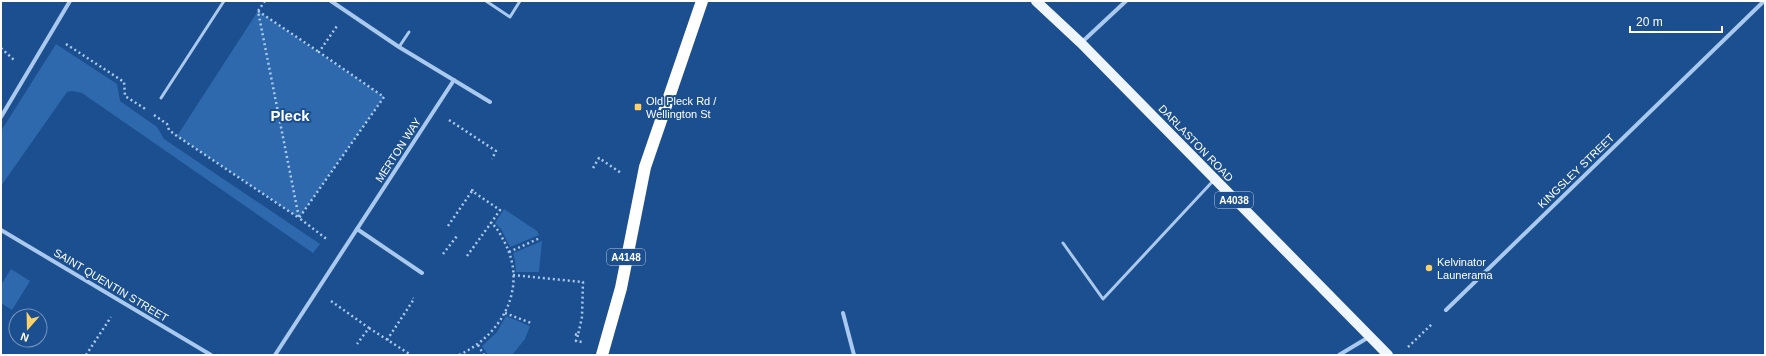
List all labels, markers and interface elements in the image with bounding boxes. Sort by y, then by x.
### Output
scale bar [1630,8,1722,34]
text: 20 m [1636,15,1663,29]
place label: Old Pleck Rd / Wellington St [646,95,717,120]
marker: Old Pleck Rd / Wellington St [633,102,643,112]
street label: DARLASTON ROAD [1156,102,1236,184]
district label: Pleck [270,107,310,124]
street label: MERTON WAY [373,115,424,184]
street label: KINGSLEY STREET [1535,131,1617,210]
road number: A4038 [1215,192,1253,208]
street label: SAINT QUENTIN STREET [52,246,171,324]
road number: A4148 [607,249,645,265]
place label: Kelvinator Launerama [1437,256,1494,281]
marker: Kelvinator Launerama [1424,263,1434,273]
north arrow [8,308,48,348]
text: N [19,330,30,344]

